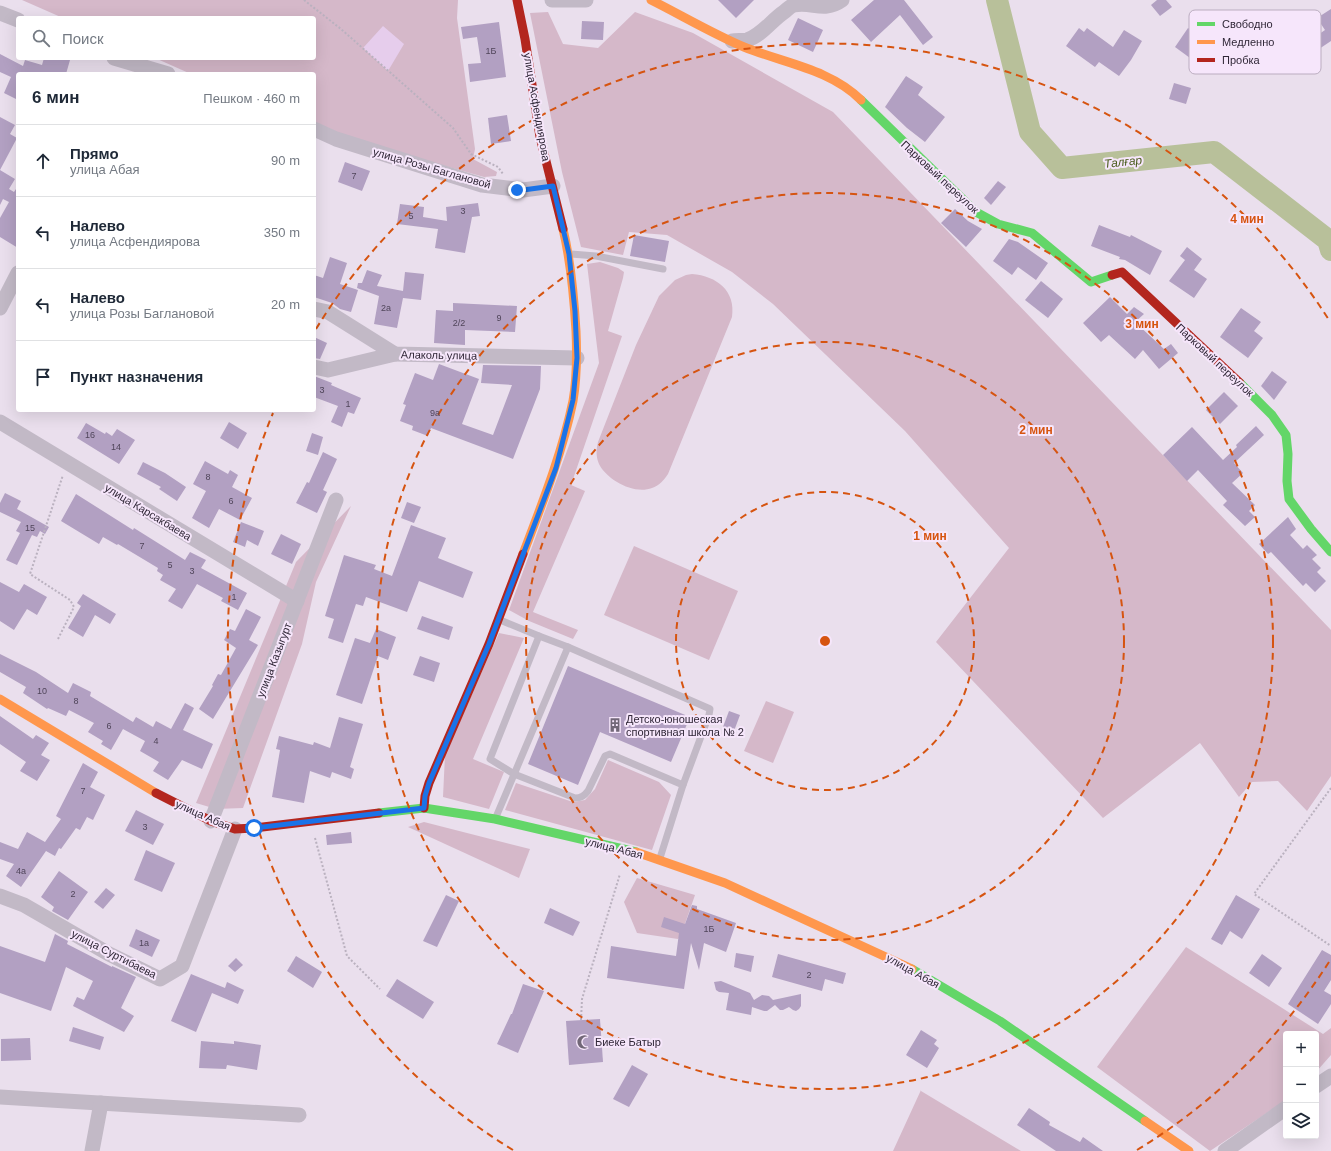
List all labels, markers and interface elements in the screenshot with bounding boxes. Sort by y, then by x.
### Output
legend [1189,10,1321,74]
search box [16,16,316,60]
text: Свободно [1222,18,1273,30]
icon: search [30,27,52,49]
text: Поиск [62,30,104,47]
text: Медленно [1222,36,1274,48]
house number: 1Б [486,46,497,56]
street label: улица Асфендиярова [522,52,553,163]
text: Пробка [1222,54,1260,66]
text: 6 мин [32,88,79,107]
text: Пешком · 460 m [203,91,300,106]
street label: Парковый переулок [899,138,981,216]
text: Прямо [70,145,119,162]
street label: улица Розы Баглановой [372,145,492,191]
icon: ahead [32,150,54,172]
text: 90 m [271,153,300,168]
water label: Талғар [1103,153,1143,171]
text: улица Абая [70,162,139,177]
house number: 7 [351,171,357,181]
route end [508,181,526,199]
house number: 3 [460,206,466,216]
house number: 5 [408,211,414,221]
text: 4 мин [1230,212,1264,226]
text: Налево [70,217,125,234]
icon: left [32,222,54,244]
text: 350 m [264,225,300,240]
text: улица Асфендиярова [70,234,200,249]
text: Налево [70,289,125,306]
icon: left [32,294,54,316]
text: 20 m [271,297,300,312]
house number: 2а [381,303,391,313]
text: улица Розы Баглановой [70,306,214,321]
house number: 9 [496,313,502,323]
text: 3 мин [1125,317,1159,331]
house number: 2/2 [453,318,465,328]
street label: Парковый переулок [1174,321,1256,399]
street label: Алаколь улица [401,348,478,362]
icon: arrive [32,366,54,388]
text: Пункт назначения [70,368,203,385]
house number: 3 [319,385,325,395]
house number: 1 [345,399,351,409]
house number: 9а [430,408,440,418]
text: 2 мин [1019,423,1053,437]
house number: 16 [85,430,95,440]
house number: 14 [111,442,121,452]
house number: 8 [205,472,211,482]
street label: улица Карсакбаева [103,481,194,543]
house number: 6 [228,496,234,506]
house number: 15 [25,523,35,533]
text: 1 мин [913,529,947,543]
house number: 7 [139,541,145,551]
house number: 5 [167,560,173,570]
house number: 3 [189,566,195,576]
house number: 1 [231,592,237,602]
street label: улица Казыгурт [254,621,294,699]
centre of rings [818,634,832,648]
house number: 10 [37,686,47,696]
house number: 8 [73,696,79,706]
place label: Детско-юношеская спортивная школа № 2 [626,713,744,738]
building icon: Детско-юношеская спортивная школа № 2 [607,717,623,733]
house number: 6 [106,721,112,731]
house number: 4 [153,736,159,746]
house number: 7 [80,786,86,796]
street label: улица Абая [174,798,232,832]
route start [245,819,263,837]
house number: 3 [142,822,148,832]
street label: улица Абая [584,835,644,861]
house number: 4а [16,866,26,876]
house number: 2 [70,889,76,899]
house number: 1Б [704,924,715,934]
street label: улица Суртибаева [69,927,159,981]
house number: 1а [139,938,149,948]
street label: улица Абая [884,952,942,991]
house number: 2 [806,970,812,980]
map controls [1283,1031,1319,1139]
button: + [1283,1031,1319,1067]
mosque icon: Биеке Батыр [576,1034,592,1050]
place label: Биеке Батыр [595,1036,661,1048]
button: − [1283,1067,1319,1103]
button: layers [1283,1103,1319,1139]

